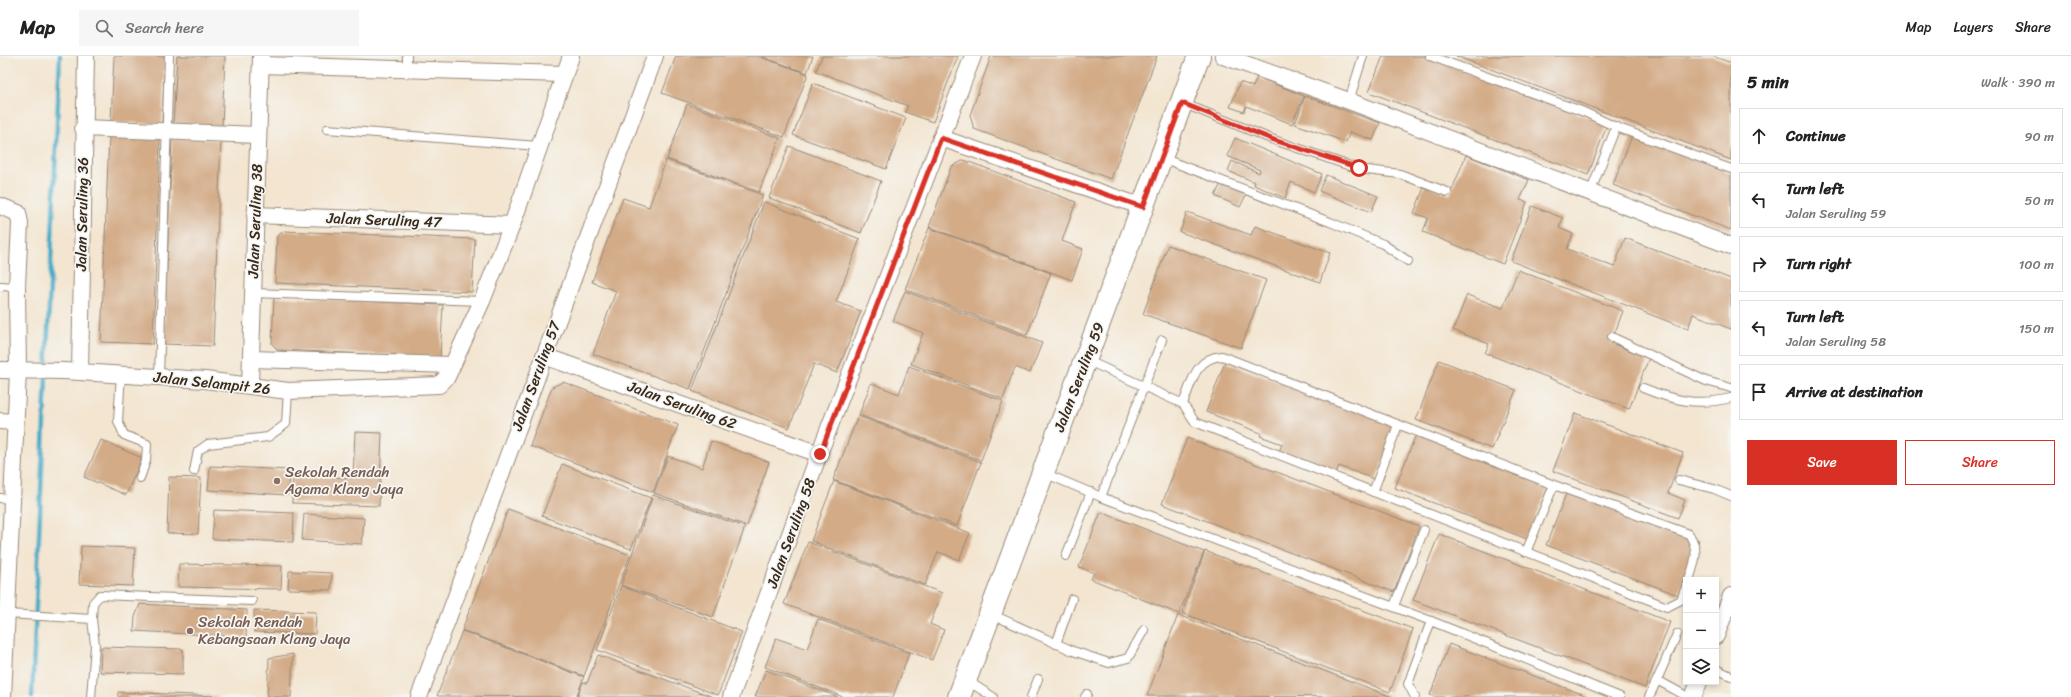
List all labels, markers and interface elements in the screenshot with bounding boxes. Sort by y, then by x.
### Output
search box [79,10,359,46]
text: Map [20,11,55,44]
text: Search here [125,15,204,41]
text: Map [1906,15,1931,40]
text: Layers [1953,15,1993,40]
text: Share [2015,15,2051,40]
icon: search [93,17,115,39]
text: 5 min [1747,67,1789,97]
text: Walk · 390 m [1981,71,2055,94]
text: Continue [1786,123,1846,149]
icon: ahead [1748,125,1770,147]
text: 90 m [2024,125,2054,148]
street label: Jalan Seruling 36 [68,157,96,272]
route start [1350,159,1368,177]
street label: Jalan Seruling 38 [240,163,270,280]
text: Turn left [1786,176,1844,202]
icon: left [1748,189,1770,211]
text: 50 m [2024,189,2054,212]
text: Jalan Seruling 59 [1786,202,1886,225]
street label: Jalan Seruling 47 [325,205,443,235]
text: Turn right [1786,251,1851,277]
icon: right [1748,253,1770,275]
text: 100 m [2019,253,2054,276]
text: Turn left [1786,304,1844,330]
street label: Jalan Seruling 57 [504,316,568,435]
icon: left [1748,317,1770,339]
text: 150 m [2019,317,2054,340]
street label: Jalan Seruling 59 [1046,318,1112,437]
text: Jalan Seruling 58 [1786,330,1886,353]
street label: Jalan Selampit 26 [151,364,272,402]
street label: Jalan Seruling 62 [623,373,740,437]
text: Arrive at destination [1786,379,1923,405]
icon: arrive [1748,381,1770,403]
button: Save [1747,440,1897,485]
button: Share [1905,440,2055,485]
route end [811,445,829,463]
place label: Sekolah Rendah Agama Klang Jaya [284,459,404,502]
street label: Jalan Seruling 58 [759,474,823,593]
marker: Sekolah Rendah Agama Klang Jaya [272,476,282,486]
map controls [1683,577,1719,685]
button: + [1683,577,1719,613]
place label: Sekolah Rendah Kebangsaan Klang Jaya [198,609,351,652]
button: − [1683,613,1719,649]
marker: Sekolah Rendah Kebangsaan Klang Jaya [185,626,195,636]
button: layers [1683,649,1719,685]

